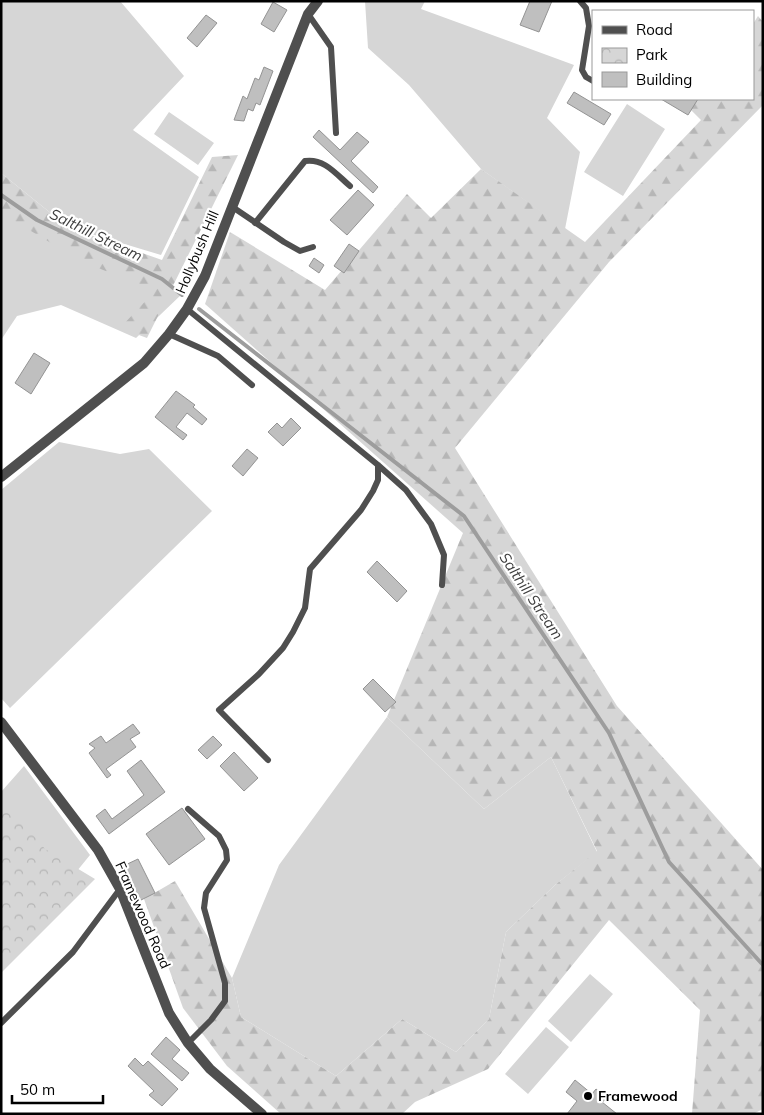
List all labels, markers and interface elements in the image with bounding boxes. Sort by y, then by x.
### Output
legend [592,10,754,100]
text: Road [636,20,673,39]
text: Park [636,45,668,64]
text: Building [636,70,692,89]
water label: Salthill Stream [47,204,146,265]
street label: Hollybush Hill [171,208,223,296]
water label: Salthill Stream [495,549,567,643]
street label: Framewood Road [111,859,175,971]
scale bar [12,1072,104,1104]
text: 50 m [20,1080,55,1099]
place label: Framewood [598,1087,678,1105]
marker: Framewood [582,1090,594,1102]

